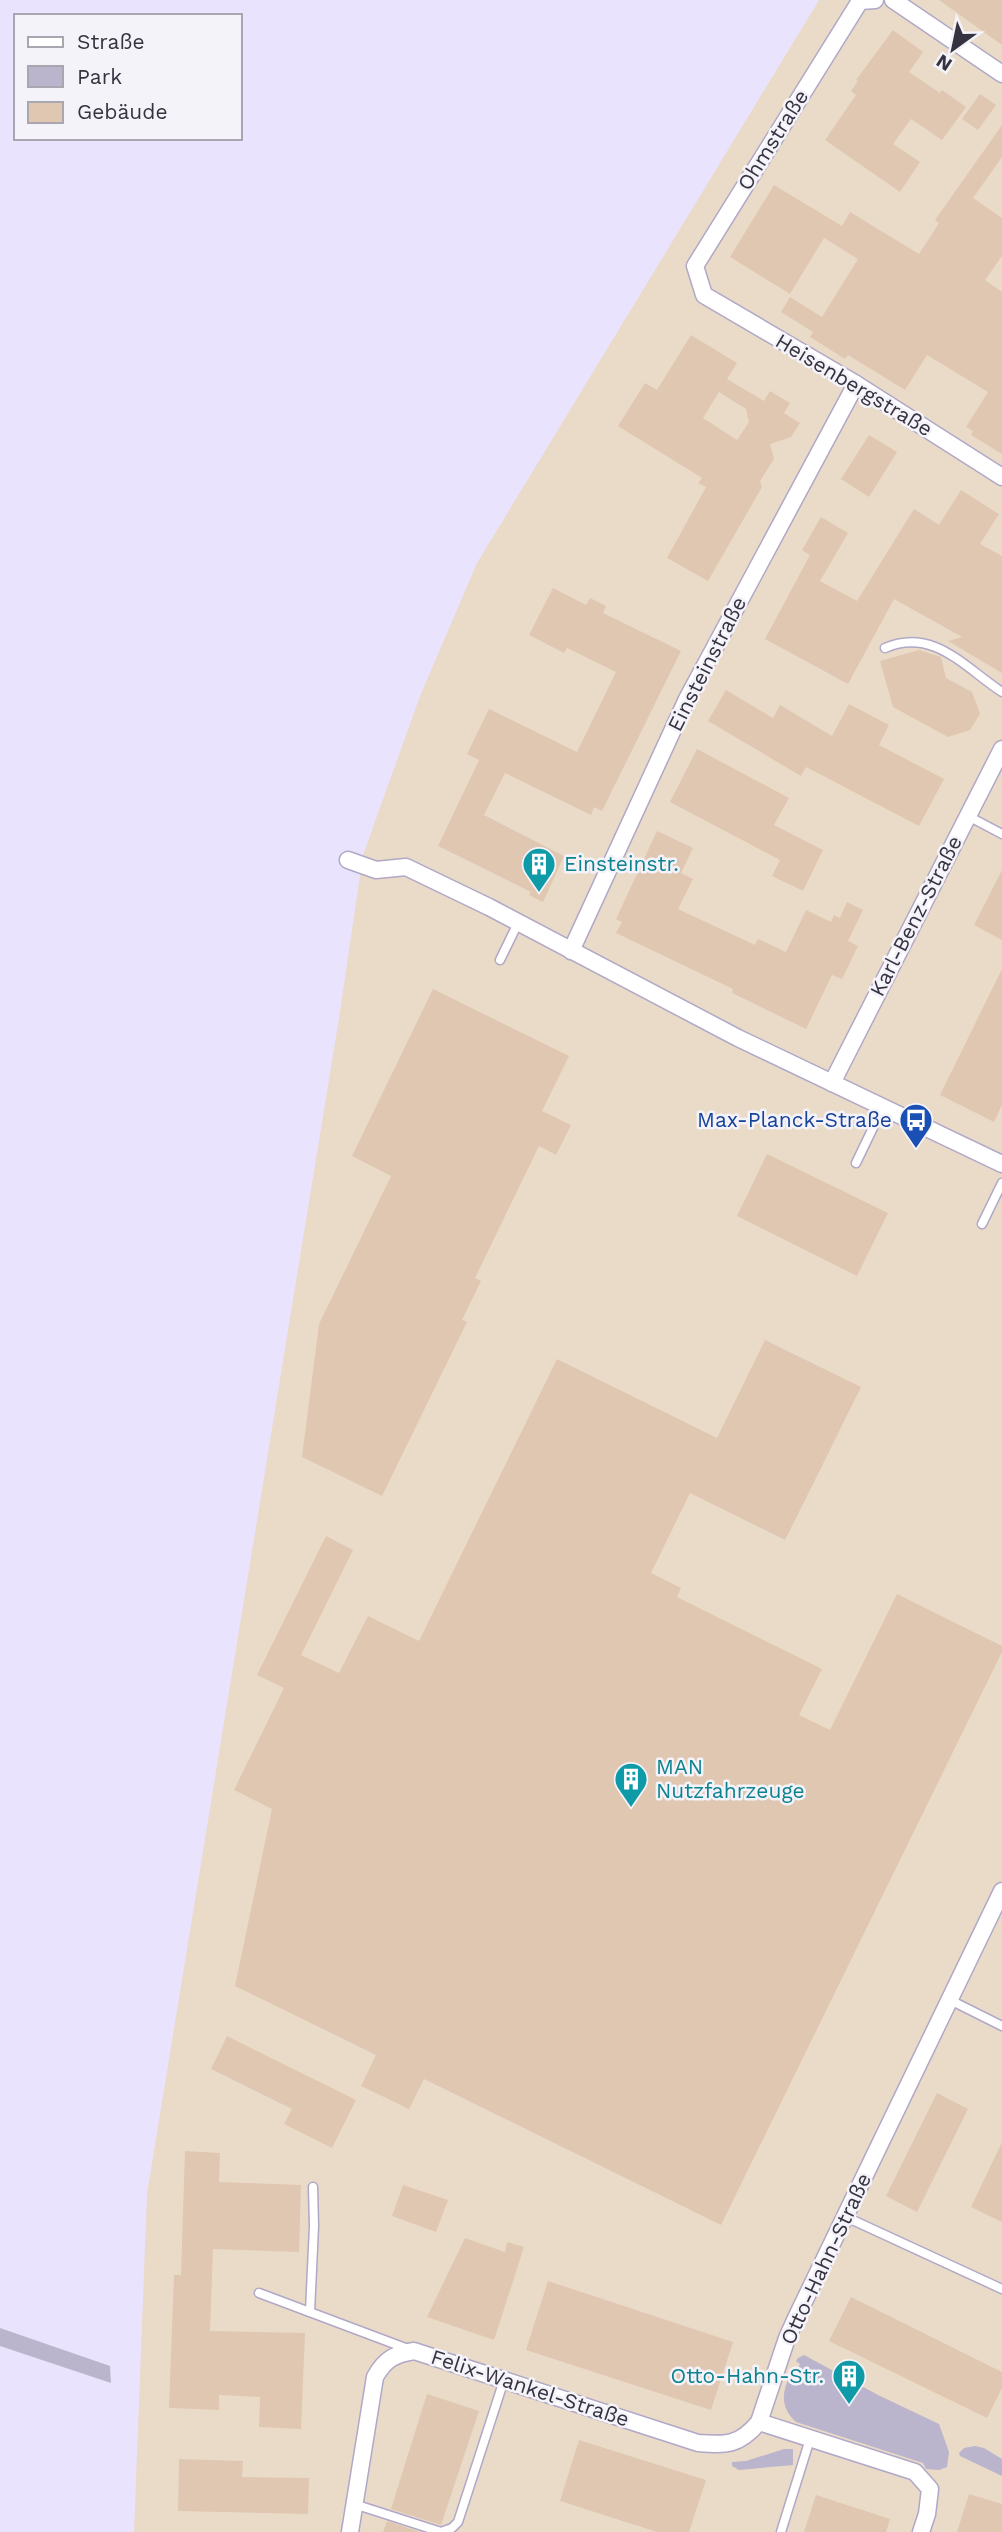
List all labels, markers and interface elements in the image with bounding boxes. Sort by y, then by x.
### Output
legend [14,14,242,140]
north arrow [918,14,988,84]
text: Straße [77,29,145,54]
text: N [932,49,956,76]
text: Park [77,64,122,89]
street label: Ohmstraße [732,85,813,195]
text: Gebäude [77,99,168,124]
street label: Heisenbergstraße [771,328,937,441]
street label: Einsteinstraße [662,592,751,735]
street label: Karl-Benz-Straße [864,831,967,1000]
building icon: Einsteinstr. [520,845,558,894]
place label: Einsteinstr. [564,851,679,876]
bus stop icon: Max-Planck-Straße [897,1101,935,1150]
place label: Max-Planck-Straße [697,1107,892,1132]
place label: MAN Nutzfahrzeuge [656,1754,805,1803]
building icon: MAN Nutzfahrzeuge [612,1760,650,1809]
street label: Otto-Hahn-Straße [775,2169,876,2348]
street label: Felix-Wankel-Straße [428,2344,632,2431]
building icon: Otto-Hahn-Str. [830,2357,868,2406]
place label: Otto-Hahn-Str. [671,2363,824,2388]

